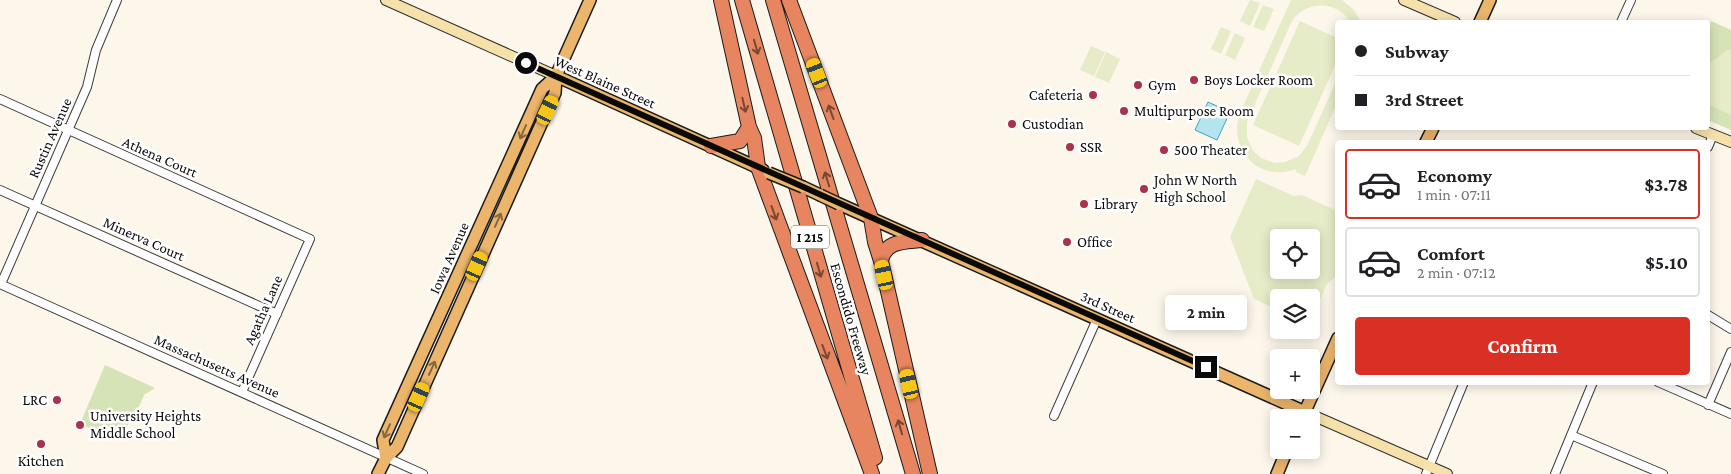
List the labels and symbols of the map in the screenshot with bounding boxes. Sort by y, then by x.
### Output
one-way arrow [751,38,761,54]
route start [515,52,537,74]
street label: West Blaine Street [552,53,659,112]
car [804,56,829,90]
place label: Boys Locker Room [1204,72,1313,89]
marker: Boys Locker Room [1188,74,1200,86]
place label: Gym [1148,77,1176,94]
marker: Gym [1132,79,1144,91]
place label: Cafeteria [1029,87,1083,103]
marker: Cafeteria [1087,89,1099,101]
car [534,93,561,127]
street label: Rustin Avenue [25,95,75,181]
one-way arrow [740,97,750,113]
place label: Multipurpose Room [1134,103,1254,120]
one-way arrow [826,104,835,120]
marker: Multipurpose Room [1118,105,1130,117]
place label: Custodian [1022,116,1084,132]
marker: Custodian [1006,118,1018,130]
one-way arrow [517,124,527,139]
street label: Athena Court [120,133,201,181]
place label: SSR [1080,139,1103,155]
marker: SSR [1064,141,1076,153]
place label: 500 Theater [1174,142,1248,158]
marker: 500 Theater [1158,144,1170,156]
one-way arrow [821,171,831,187]
place label: John W North High School [1152,172,1237,206]
marker: John W North High School [1138,183,1150,195]
place label: Library [1094,196,1137,213]
marker: Library [1078,198,1090,210]
one-way arrow [770,205,779,220]
one-way arrow [493,213,503,228]
street label: Minerva Court [101,214,188,265]
street label: Iowa Avenue [426,219,472,296]
road number: I 215 [791,226,829,248]
place label: Office [1077,234,1113,250]
marker: Office [1061,236,1073,248]
car [464,249,489,283]
car [873,259,894,291]
street label: Escondido Freeway [826,261,875,377]
one-way arrow [815,262,825,278]
street label: Agatha Lane [241,272,287,348]
street label: 3rd Street [1078,288,1139,327]
callout: 2 min [1165,294,1247,330]
street label: Massachusetts Avenue [152,331,282,401]
one-way arrow [821,343,830,359]
route end [1195,356,1217,378]
one-way arrow [427,361,437,376]
car [898,368,919,400]
car [406,380,431,414]
place label: LRC [23,392,47,408]
marker: LRC [51,394,63,406]
place label: University Heights Middle School [90,408,201,441]
marker: University Heights Middle School [74,419,86,431]
one-way arrow [894,420,904,436]
one-way arrow [382,423,392,438]
marker: Kitchen [35,438,47,450]
place label: Kitchen [18,453,64,469]

